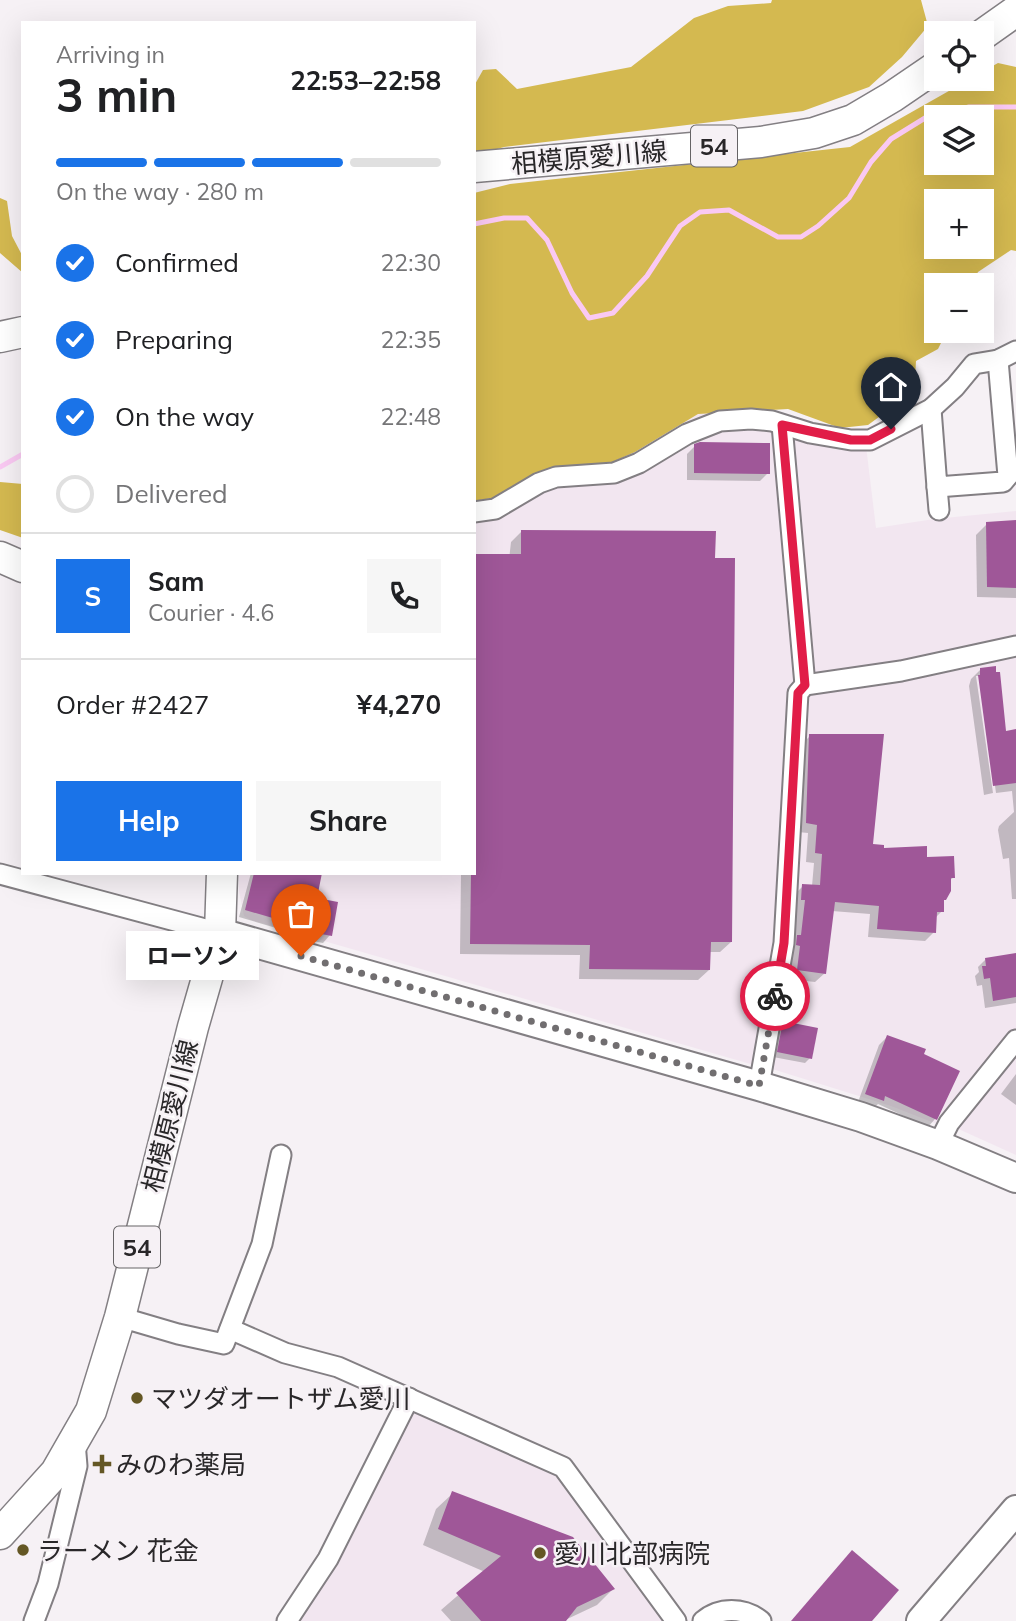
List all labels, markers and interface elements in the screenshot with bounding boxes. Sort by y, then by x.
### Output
map controls [924,21,994,343]
button: locate [924,21,994,91]
text: Arriving in [56,40,165,69]
text: 22:53–22:58 [290,64,441,97]
text: 3 min [56,66,177,124]
button: layers [924,105,994,175]
road number: 54 [691,126,737,166]
street label: 相模原愛川線 [510,134,668,180]
text: On the way · 280 m [56,177,264,206]
button: + [924,189,994,259]
icon: check [56,244,94,282]
text: Confirmed [115,246,239,279]
text: 22:30 [381,248,441,277]
button: − [924,273,994,343]
icon: check [56,321,94,359]
text: Preparing [115,323,233,356]
text: 22:35 [381,325,441,354]
pin [861,357,921,429]
icon: home [872,368,910,406]
icon: check [56,398,94,436]
text: On the way [115,400,254,433]
text: 22:48 [381,402,441,431]
text: Delivered [115,477,228,510]
button: phone [367,559,441,633]
text: Sam [148,565,204,598]
text: S [85,580,101,613]
text: Courier · 4.6 [148,598,274,627]
text: Order #2427 [56,688,209,721]
text: ¥4,270 [357,688,441,721]
button: Help [56,781,242,861]
button: Share [256,781,441,861]
pin [271,884,331,956]
icon: bag [282,895,320,933]
callout: ローソン [126,932,259,981]
text: ローソン [147,941,239,970]
courier [740,961,810,1031]
icon: bike [756,977,794,1015]
street label: 相模原愛川線 [135,1036,205,1196]
road number: 54 [114,1226,160,1268]
place label: マツダオートザム愛川 [151,1382,410,1415]
marker: マツダオートザム愛川 [129,1390,145,1406]
place label: みのわ薬局 [116,1448,246,1481]
marker: みのわ薬局 [94,1456,110,1472]
place label: ラーメン 花金 [37,1534,199,1567]
place label: 愛川北部病院 [554,1537,710,1570]
marker: ラーメン 花金 [15,1542,31,1558]
marker: 愛川北部病院 [532,1545,548,1561]

